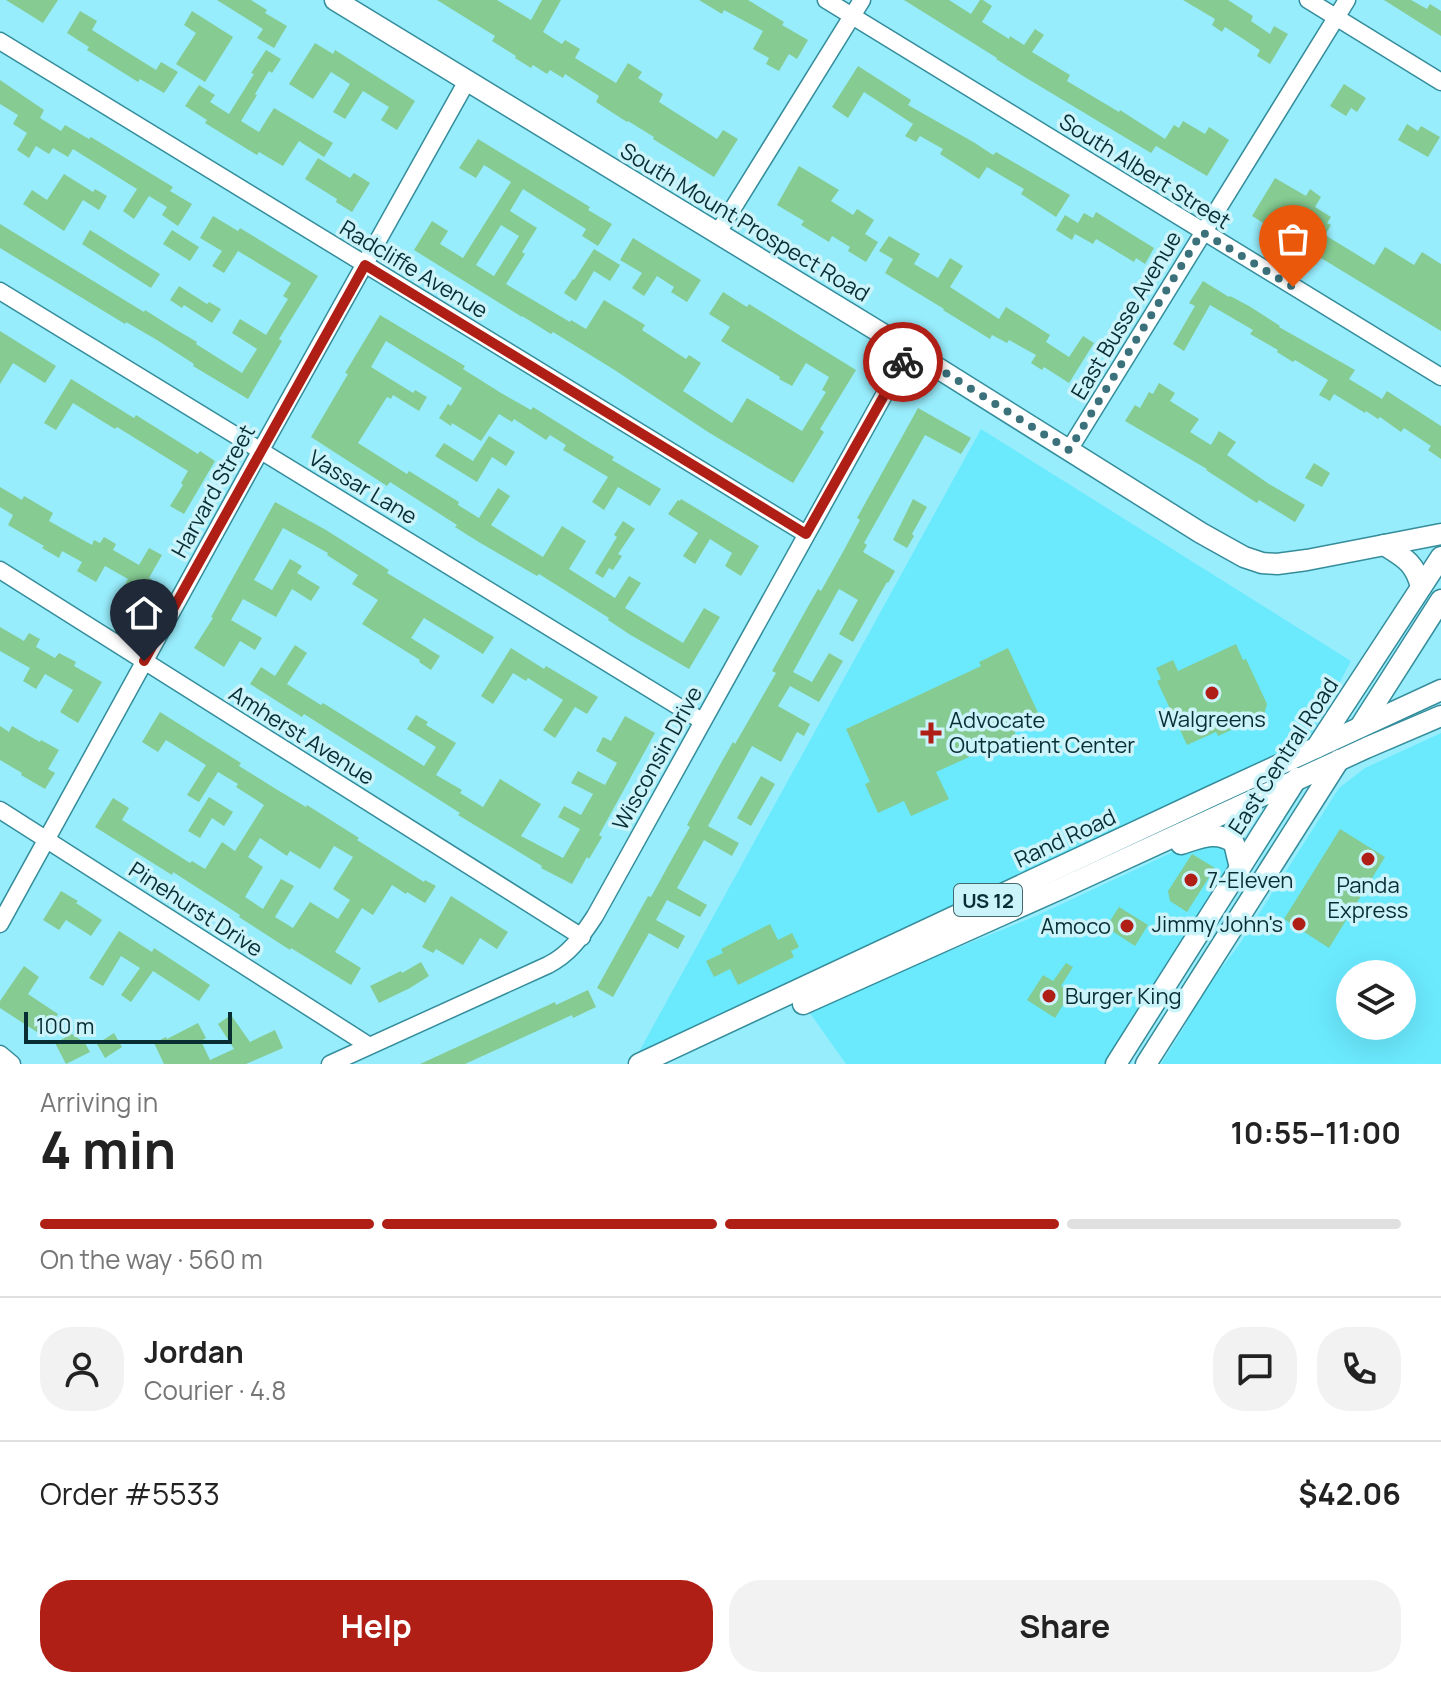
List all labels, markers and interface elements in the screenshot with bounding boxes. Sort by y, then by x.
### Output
street label: South Albert Street [1054,106,1236,236]
street label: South Mount Prospect Road [615,136,875,308]
pin [1259,205,1327,287]
street label: Radcliffe Avenue [334,213,494,325]
icon: bag [1271,217,1315,261]
street label: East Busse Avenue [1064,225,1188,405]
courier [863,322,943,402]
icon: bike [881,340,925,384]
street label: Harvard Street [164,419,262,563]
street label: Vassar Lane [303,443,423,531]
pin [110,579,178,661]
icon: home [122,591,166,635]
street label: East Central Road [1221,672,1345,840]
street label: Amherst Avenue [224,678,380,792]
street label: Wisconsin Drive [605,680,709,835]
marker: Walgreens [1203,684,1221,702]
place label: Walgreens [1158,704,1266,734]
place label: Advocate Outpatient Center [949,705,1135,760]
marker: Advocate Outpatient Center [920,722,942,744]
street label: Rand Road [1009,801,1121,875]
marker: Panda Express [1359,850,1377,868]
street label: Pinehurst Drive [123,854,269,964]
place label: 7-Eleven [1207,865,1293,895]
place label: Panda Express [1328,870,1408,925]
marker: 7-Eleven [1182,871,1200,889]
road number: US 12 [954,884,1022,916]
place label: Jimmy John's [1152,909,1283,939]
place label: Amoco [1041,911,1111,941]
marker: Jimmy John's [1290,915,1308,933]
marker: Amoco [1118,917,1136,935]
map controls [1336,960,1416,1040]
button: layers [1336,960,1416,1040]
place label: Burger King [1065,981,1182,1011]
marker: Burger King [1040,987,1058,1005]
scale bar [24,1008,232,1044]
text: 100 m [36,1011,94,1041]
text: Arriving in [40,1084,158,1120]
text: 10:55–11:00 [1231,1112,1401,1153]
text: 4 min [40,1114,176,1185]
text: On the way · 560 m [40,1241,263,1277]
button: person [40,1327,124,1411]
button: chat [1213,1327,1297,1411]
button: phone [1317,1327,1401,1411]
text: Jordan [144,1331,244,1372]
text: Courier · 4.8 [144,1372,286,1408]
text: Order #5533 [40,1473,220,1514]
text: $42.06 [1299,1473,1401,1514]
button: Help [40,1580,713,1672]
button: Share [729,1580,1401,1672]

